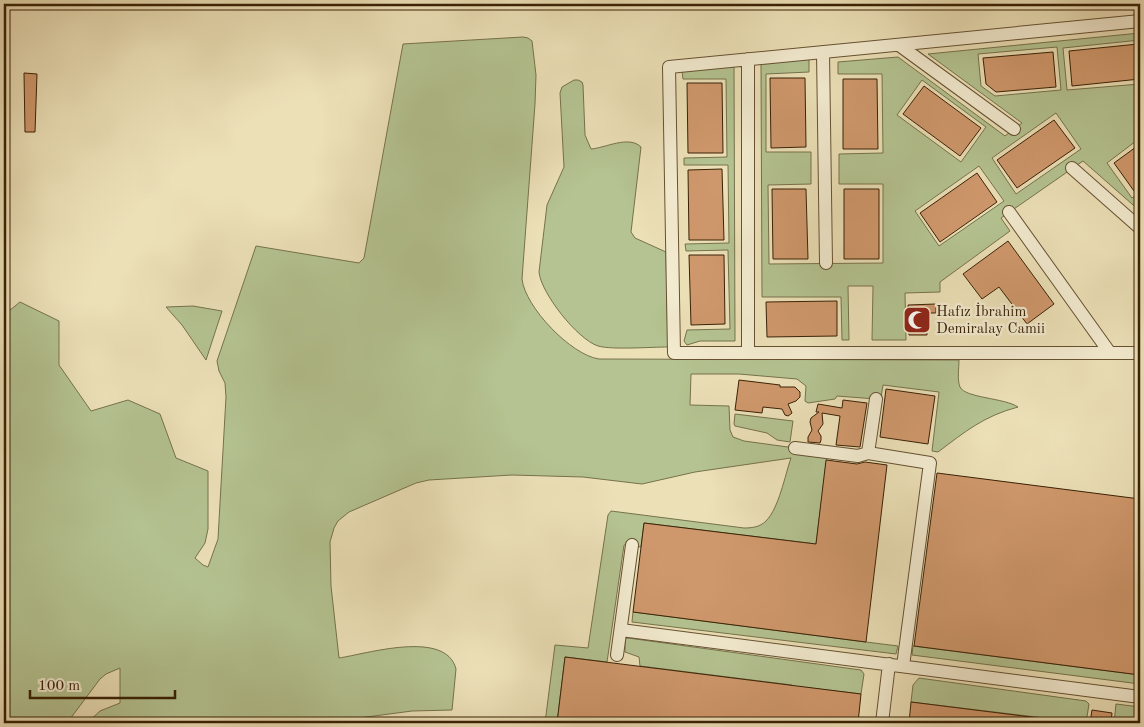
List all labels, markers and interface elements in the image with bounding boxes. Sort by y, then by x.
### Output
place label: Hafız İbrahim Demiralay Camii [936,302,1045,337]
mosque icon: Hafız İbrahim Demiralay Camii [902,305,932,335]
scale bar [30,667,175,699]
text: 100 m [38,679,80,694]

